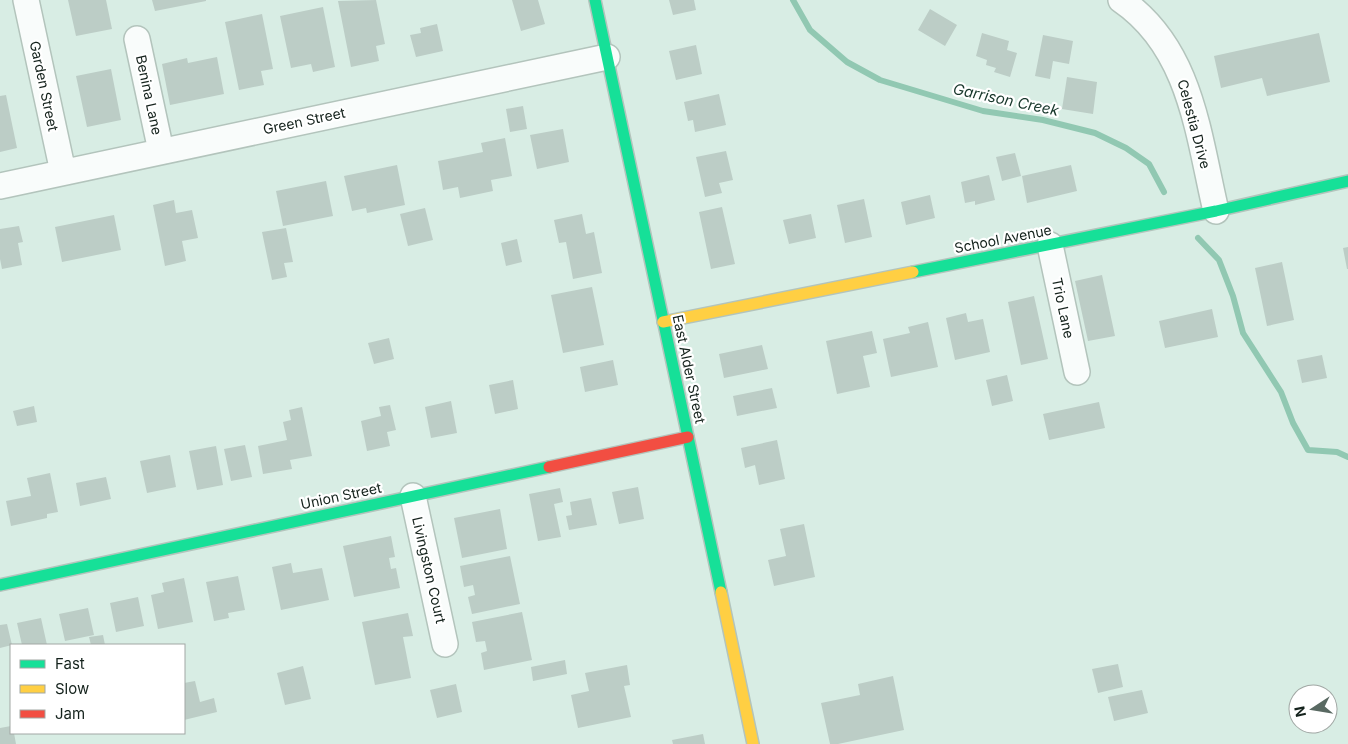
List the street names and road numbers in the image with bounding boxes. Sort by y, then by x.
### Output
street label: Garden Street [27,39,62,133]
street label: Benina Lane [133,53,166,136]
street label: Celestia Drive [1174,77,1215,170]
street label: Green Street [261,103,347,138]
street label: School Avenue [953,221,1053,256]
street label: Trio Lane [1049,276,1078,340]
street label: East Alder Street [670,313,709,425]
street label: Union Street [299,479,383,512]
street label: Livingston Court [409,515,450,625]

